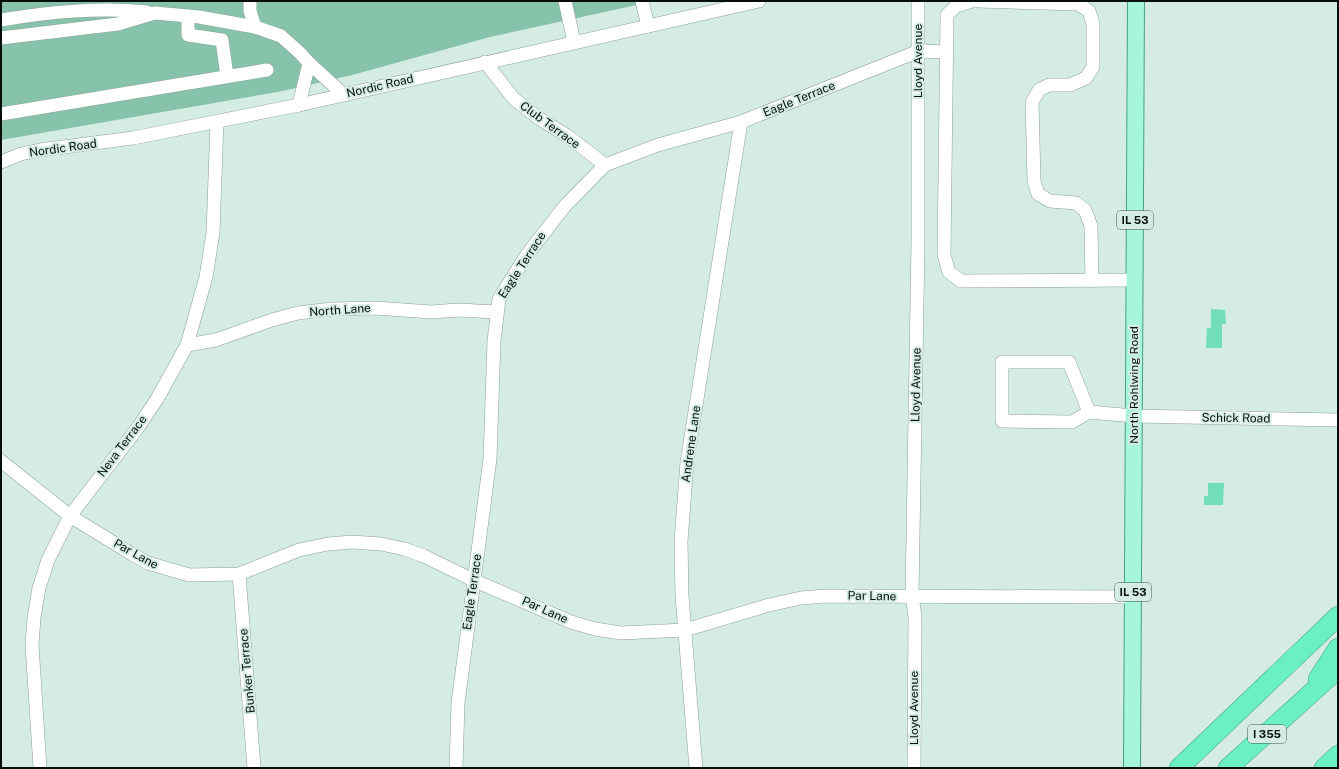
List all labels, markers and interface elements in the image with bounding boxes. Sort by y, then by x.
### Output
street label: Lloyd Avenue [911,24,925,98]
street label: Nordic Road [345,71,415,101]
street label: Eagle Terrace [761,78,837,120]
street label: Club Terrace [517,98,583,152]
street label: Nordic Road [28,136,98,160]
road number: IL 53 [1117,211,1153,229]
street label: Eagle Terrace [495,229,549,301]
street label: North Lane [309,301,372,319]
street label: North Rohlwing Road [1127,326,1141,444]
street label: Lloyd Avenue [908,347,924,422]
street label: Andrene Lane [679,404,703,483]
street label: Schick Road [1201,410,1271,426]
street label: Neva Terrace [94,412,150,479]
street label: Par Lane [111,536,161,572]
street label: Eagle Terrace [460,553,484,631]
road number: IL 53 [1115,583,1151,601]
street label: Par Lane [847,589,897,603]
street label: Par Lane [520,594,570,626]
street label: Bunker Terrace [236,628,258,714]
street label: Lloyd Avenue [907,671,921,745]
road number: I 355 [1248,725,1286,743]

